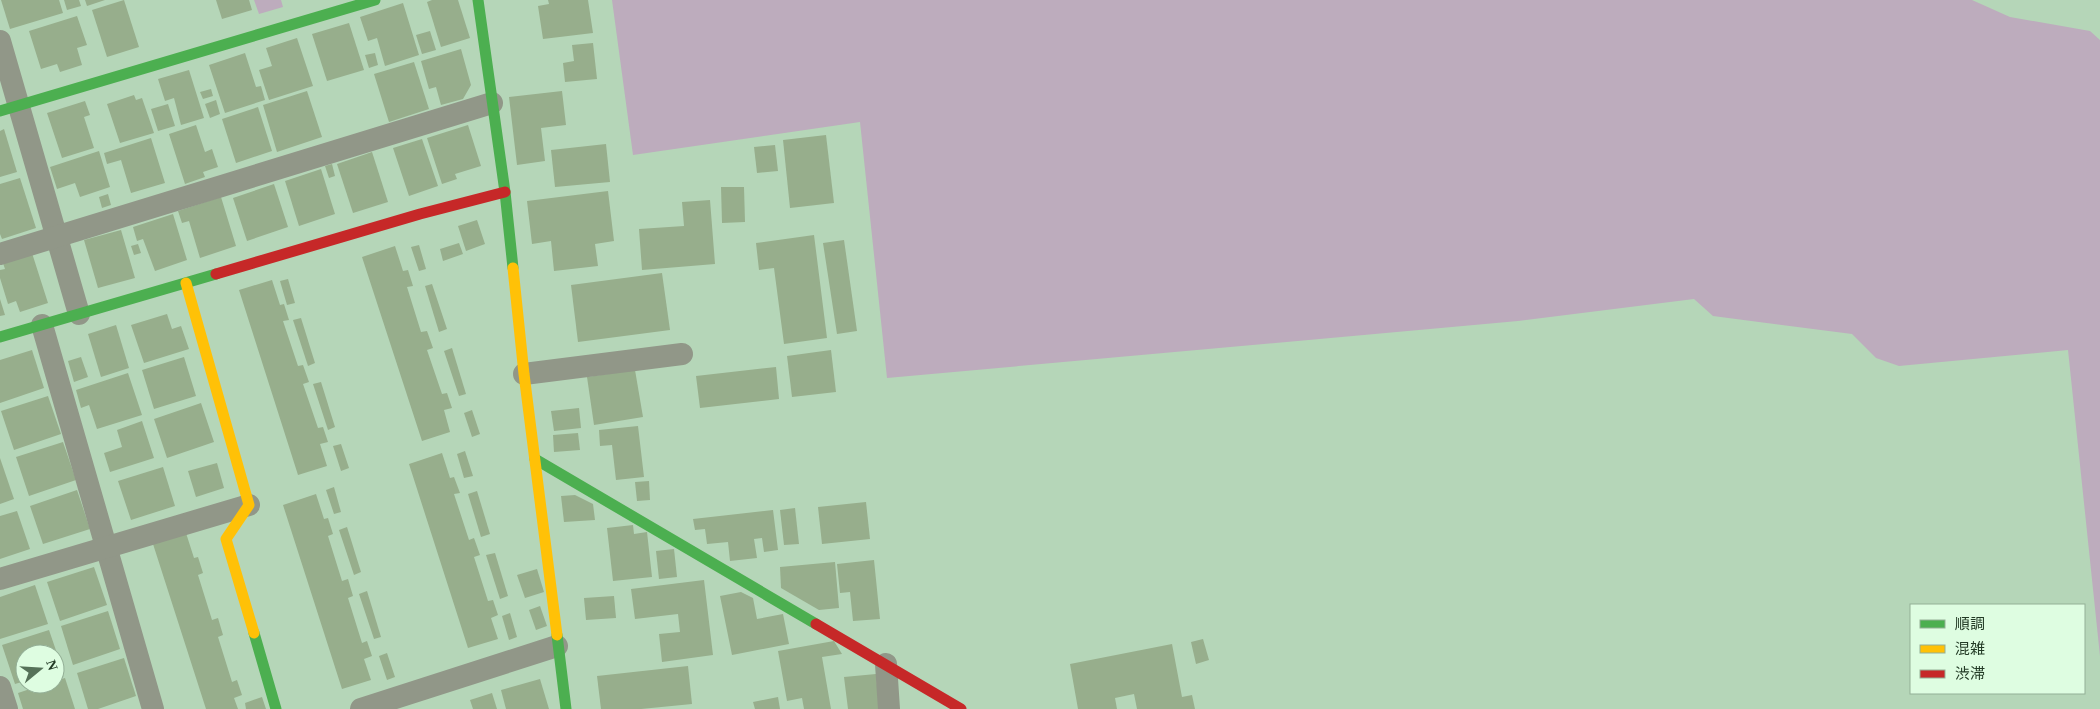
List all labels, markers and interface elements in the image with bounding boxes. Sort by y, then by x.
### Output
legend [1910,604,2085,694]
text: 順調 [1955,616,1985,632]
text: 混雑 [1955,641,1985,657]
north arrow [15,644,65,694]
text: N [43,658,61,672]
text: 渋滞 [1955,666,1985,682]

